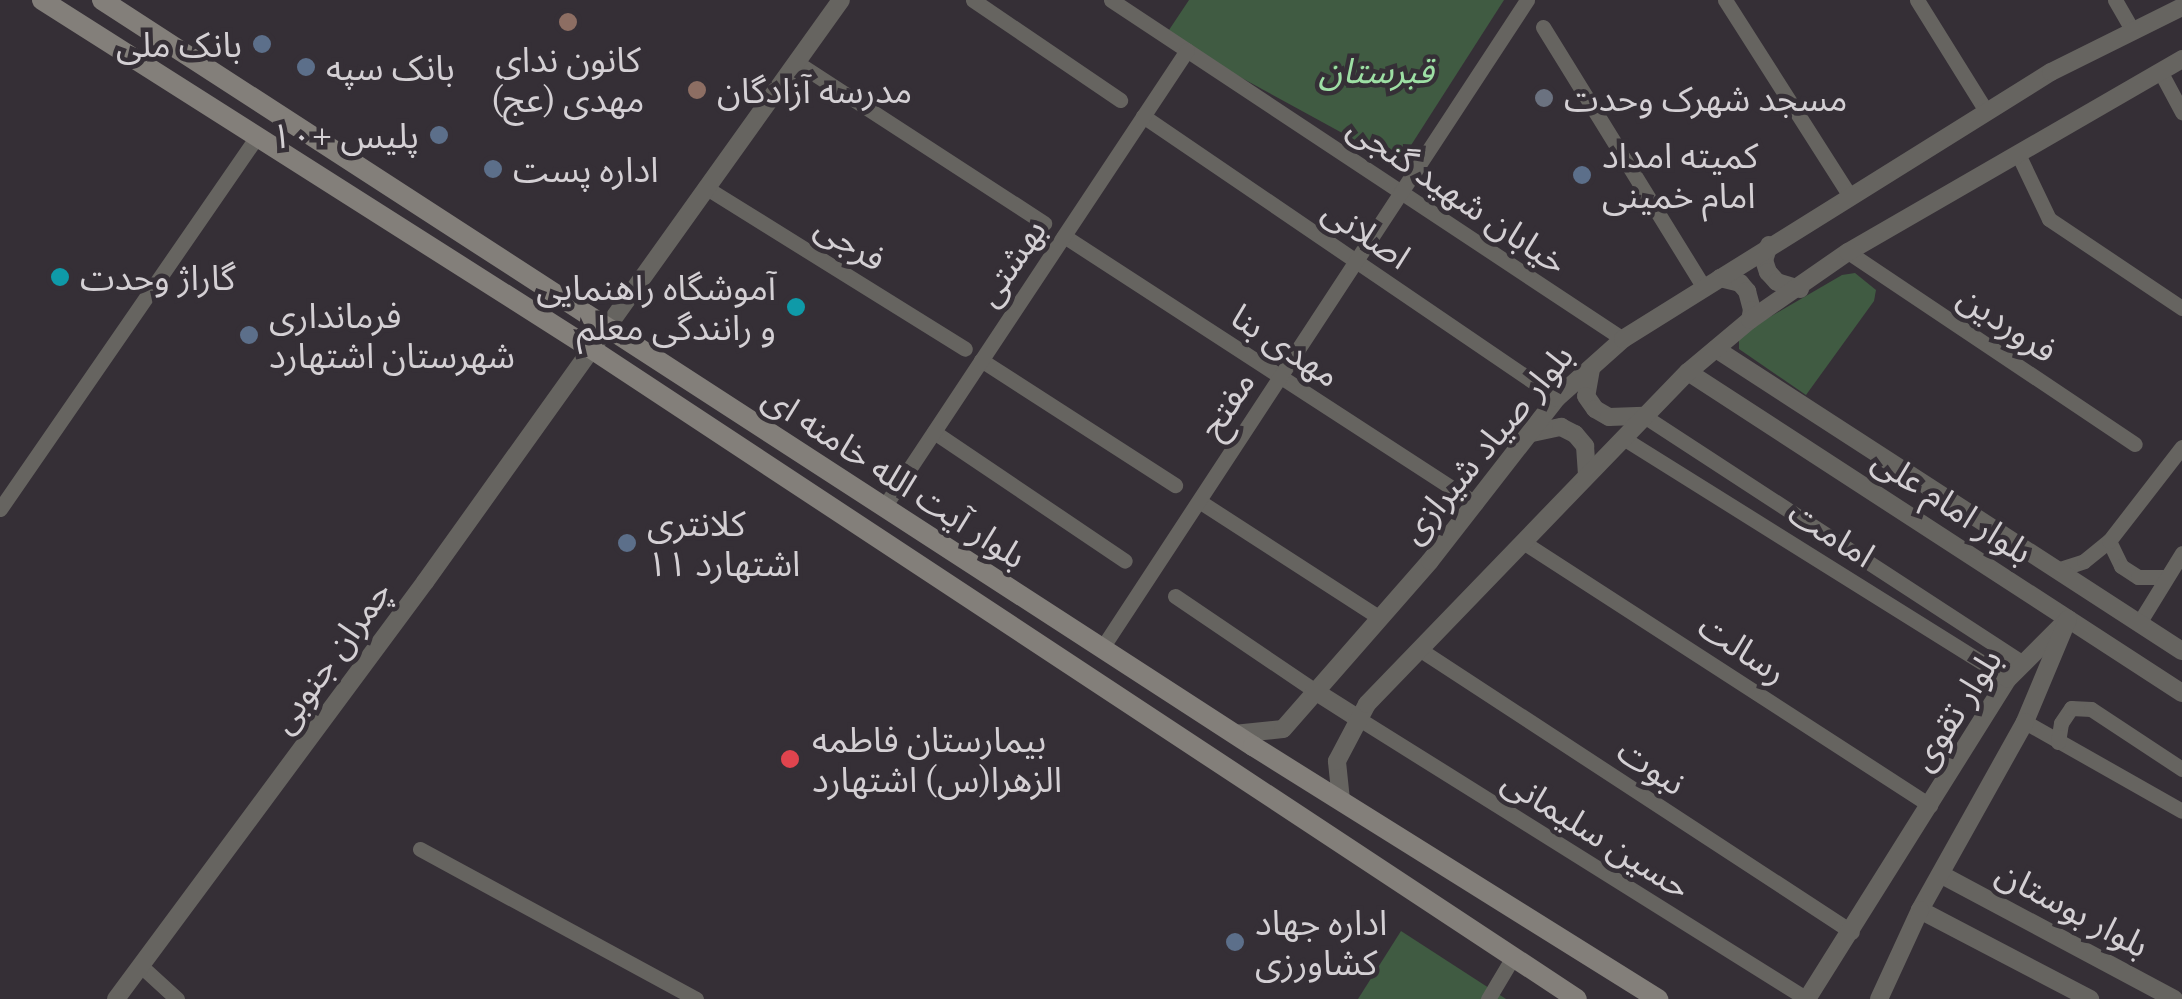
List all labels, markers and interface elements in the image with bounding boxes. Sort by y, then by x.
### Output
marker: کانون ندای مهدی (عج) [557,11,579,33]
place label: بانک ملی [116,23,242,65]
marker: بانک ملی [251,33,273,55]
place label: کانون ندای مهدی (عج) [492,38,644,120]
place label: بانک سپه [326,46,455,88]
park label: قبرستان [1318,49,1434,91]
marker: بانک سپه [295,56,317,78]
place label: مدرسه آزادگان [717,69,912,111]
place label: مسجد شهرک وحدت [1564,77,1847,119]
marker: مدرسه آزادگان [686,79,708,101]
marker: مسجد شهرک وحدت [1533,87,1555,109]
street label: خیابان شهید گنجی [1341,105,1575,283]
place label: پلیس +۱۰ [271,114,419,156]
marker: پلیس +۱۰ [428,124,450,146]
place label: کمیته امداد امام خمینی [1602,134,1758,216]
place label: اداره پست [513,148,659,190]
marker: اداره پست [482,158,504,180]
marker: کمیته امداد امام خمینی [1571,164,1593,186]
street label: اصلانی [1315,189,1419,277]
street label: فرجی [808,204,894,280]
street label: بهشتی [966,211,1054,313]
place label: گاراژ وحدت [80,256,236,298]
marker: گاراژ وحدت [49,266,71,288]
place label: آموشگاه راهنمایی و رانندگی معلم [536,266,776,348]
street label: فروردین [1951,275,2065,371]
place label: فرمانداری شهرستان اشتهارد [269,294,515,376]
street label: مهدی بنا [1224,294,1348,396]
marker: آموشگاه راهنمایی و رانندگی معلم [785,296,807,318]
marker: فرمانداری شهرستان اشتهارد [238,324,260,346]
street label: بلوار صیاد شیرازی [1391,335,1581,551]
street label: مفتح [1189,363,1263,445]
street label: بلوار آیت الله خامنه ای [756,375,1034,577]
street label: بلوار امام علی [1865,438,2041,572]
street label: امامت [1781,490,1883,576]
place label: کلانتری ۱۱ اشتهارد [647,502,800,584]
marker: کلانتری ۱۱ اشتهارد [616,532,638,554]
street label: چمران جنوبی [261,571,399,741]
street label: رسالت [1691,604,1795,692]
street label: بلوار تقوی [1900,640,2010,778]
place label: بیمارستان فاطمه الزهرا(س) اشتهارد [812,718,1062,800]
street label: نبوت [1610,729,1694,803]
marker: بیمارستان فاطمه الزهرا(س) اشتهارد [777,746,803,772]
street label: حسین سلیمانی [1495,759,1699,907]
street label: بلوار بوستان [1990,850,2156,966]
place label: اداره جهاد کشاورزی [1255,901,1387,983]
marker: اداره جهاد کشاورزی [1224,931,1246,953]

